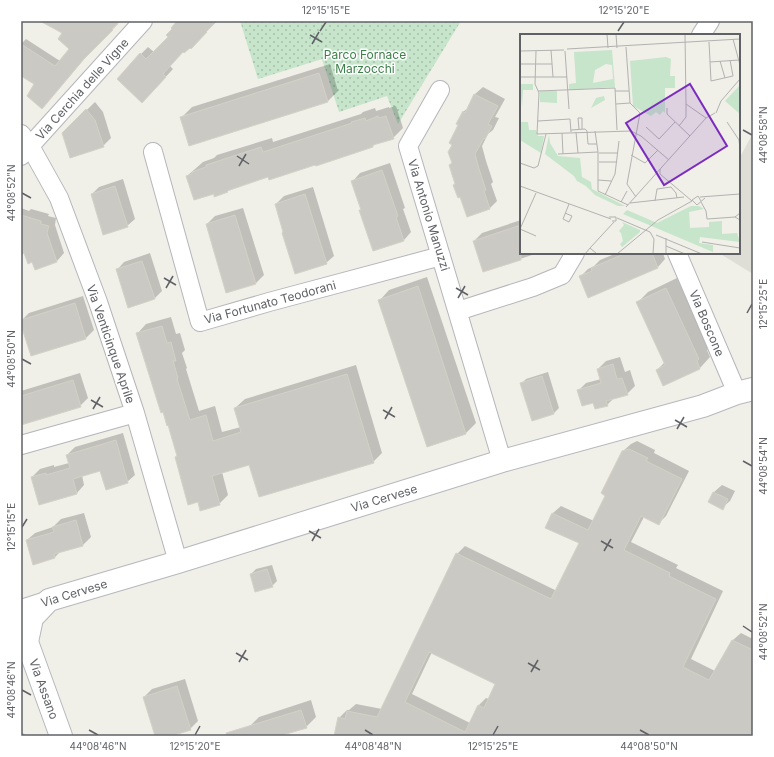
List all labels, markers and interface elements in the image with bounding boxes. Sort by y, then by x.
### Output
text: 12°15'15"E [302,4,350,16]
text: 12°15'20"E [599,4,649,16]
inset map [520,34,740,254]
street label: Via Cerchia delle Vigne [32,35,132,143]
park label: Parco Fornace Marzocchi [324,47,406,76]
text: 44°08'58"N [757,106,769,164]
street label: Via Antonio Manuzzi [405,157,453,273]
text: 44°08'52"N [5,164,17,222]
street label: Via Fortunato Teodorani [202,277,338,327]
text: 12°15'25"E [757,279,769,329]
street label: Via Venticinque Aprile [84,283,138,405]
street label: Via Boscone [686,287,728,359]
text: 44°08'50"N [5,330,17,388]
text: 44°08'54"N [757,437,769,495]
street label: Via Cervese [349,481,419,515]
text: 12°15'15"E [5,503,17,551]
street label: Via Cervese [39,576,109,610]
text: 44°08'52"N [757,603,769,661]
street label: Via Assano [26,657,62,721]
text: 44°08'46"N [5,661,17,719]
text: 44°08'46"N [69,740,127,752]
text: 12°15'20"E [170,740,220,752]
text: 44°08'48"N [345,740,402,752]
text: 12°15'25"E [468,740,518,752]
text: 44°08'50"N [620,740,678,752]

